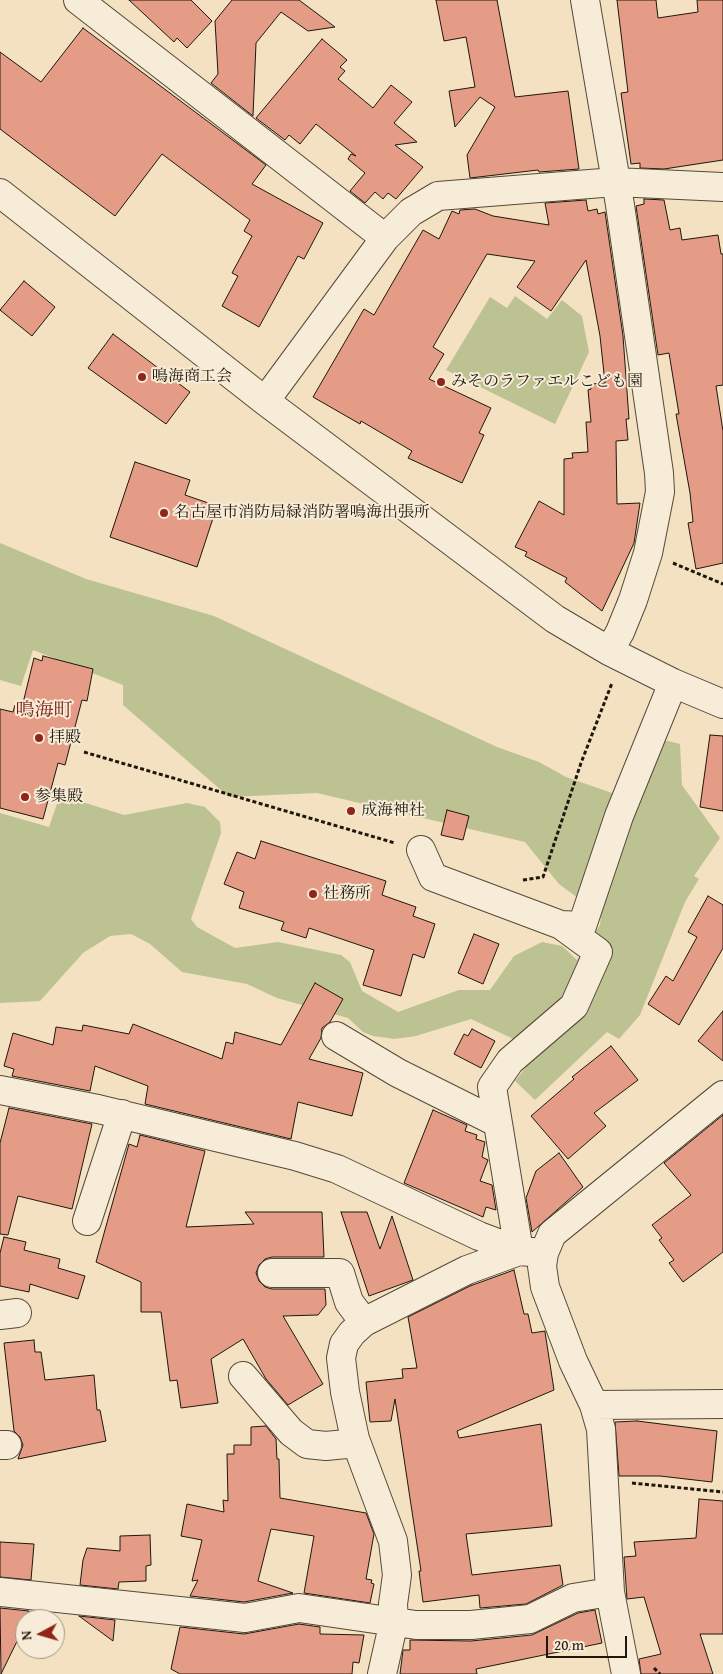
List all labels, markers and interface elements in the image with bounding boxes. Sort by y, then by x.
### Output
place label: 鳴海商工会 [152,367,232,387]
marker: 鳴海商工会 [136,371,148,383]
place label: みそのラファエルこども園 [451,372,643,392]
marker: みそのラファエルこども園 [435,376,447,388]
place label: 名古屋市消防局緑消防署鳴海出張所 [174,503,430,523]
marker: 名古屋市消防局緑消防署鳴海出張所 [158,507,170,519]
district label: 鳴海町 [16,700,72,722]
place label: 拝殿 [49,728,81,748]
marker: 拝殿 [33,732,45,744]
place label: 参集殿 [35,787,83,807]
marker: 参集殿 [19,791,31,803]
place label: 成海神社 [361,801,425,821]
marker: 成海神社 [345,805,357,817]
place label: 社務所 [323,884,371,904]
marker: 社務所 [307,888,319,900]
north arrow [15,1609,65,1659]
scale bar [548,1626,629,1658]
text: N [16,1630,37,1641]
text: 20 m [554,1634,584,1655]

